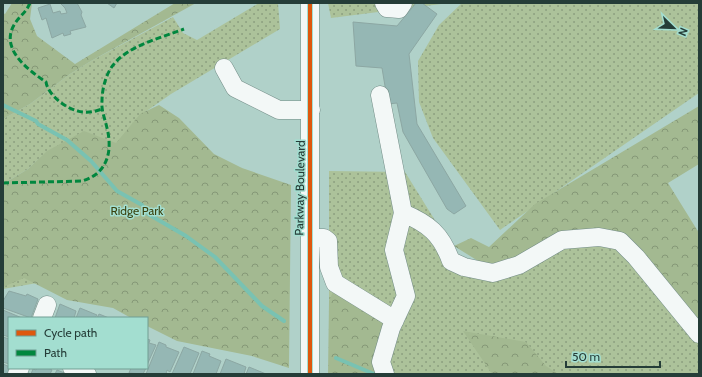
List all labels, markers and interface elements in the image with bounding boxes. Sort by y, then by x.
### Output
north arrow [654,8,694,48]
text: N [675,26,691,38]
street label: Parkway Boulevard [291,140,308,236]
park label: Ridge Park [111,203,164,218]
legend [8,317,148,369]
text: Cycle path [44,325,97,340]
scale bar [566,343,660,369]
text: Path [44,345,67,360]
text: 50 m [572,349,600,364]

